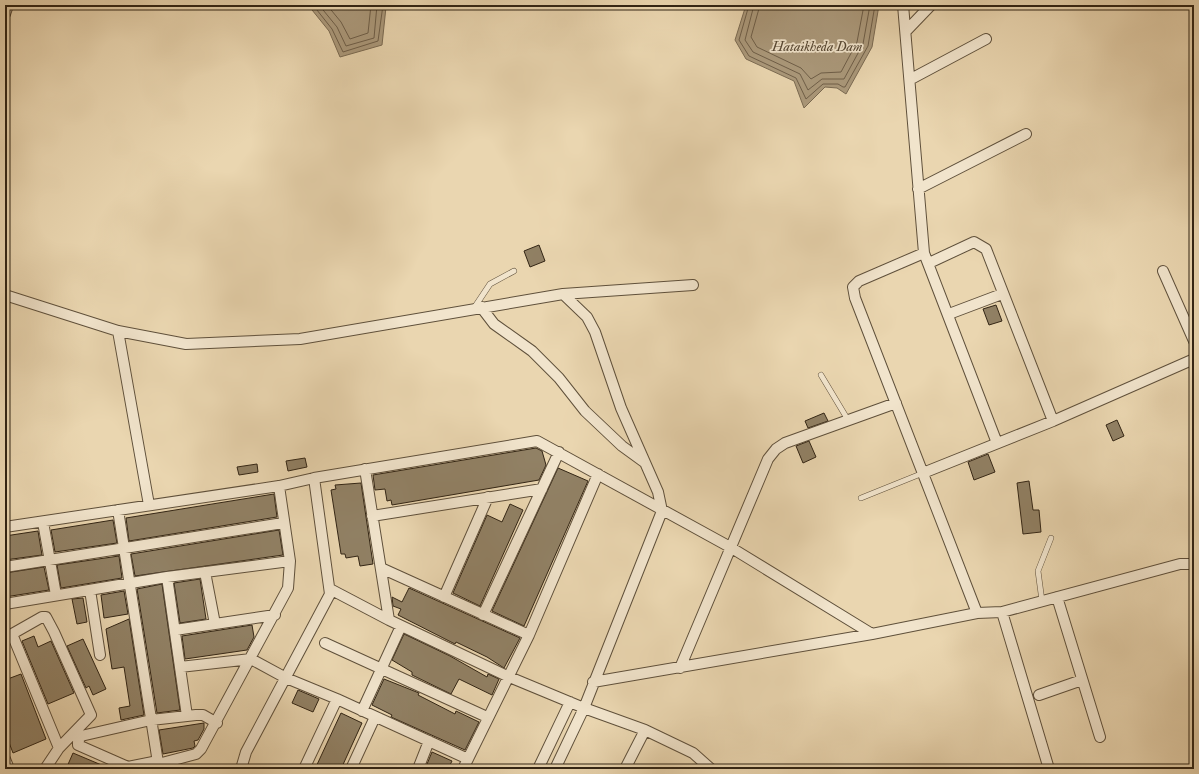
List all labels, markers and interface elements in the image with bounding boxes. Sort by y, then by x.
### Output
water label: Hataikheda Dam [771,38,862,55]

